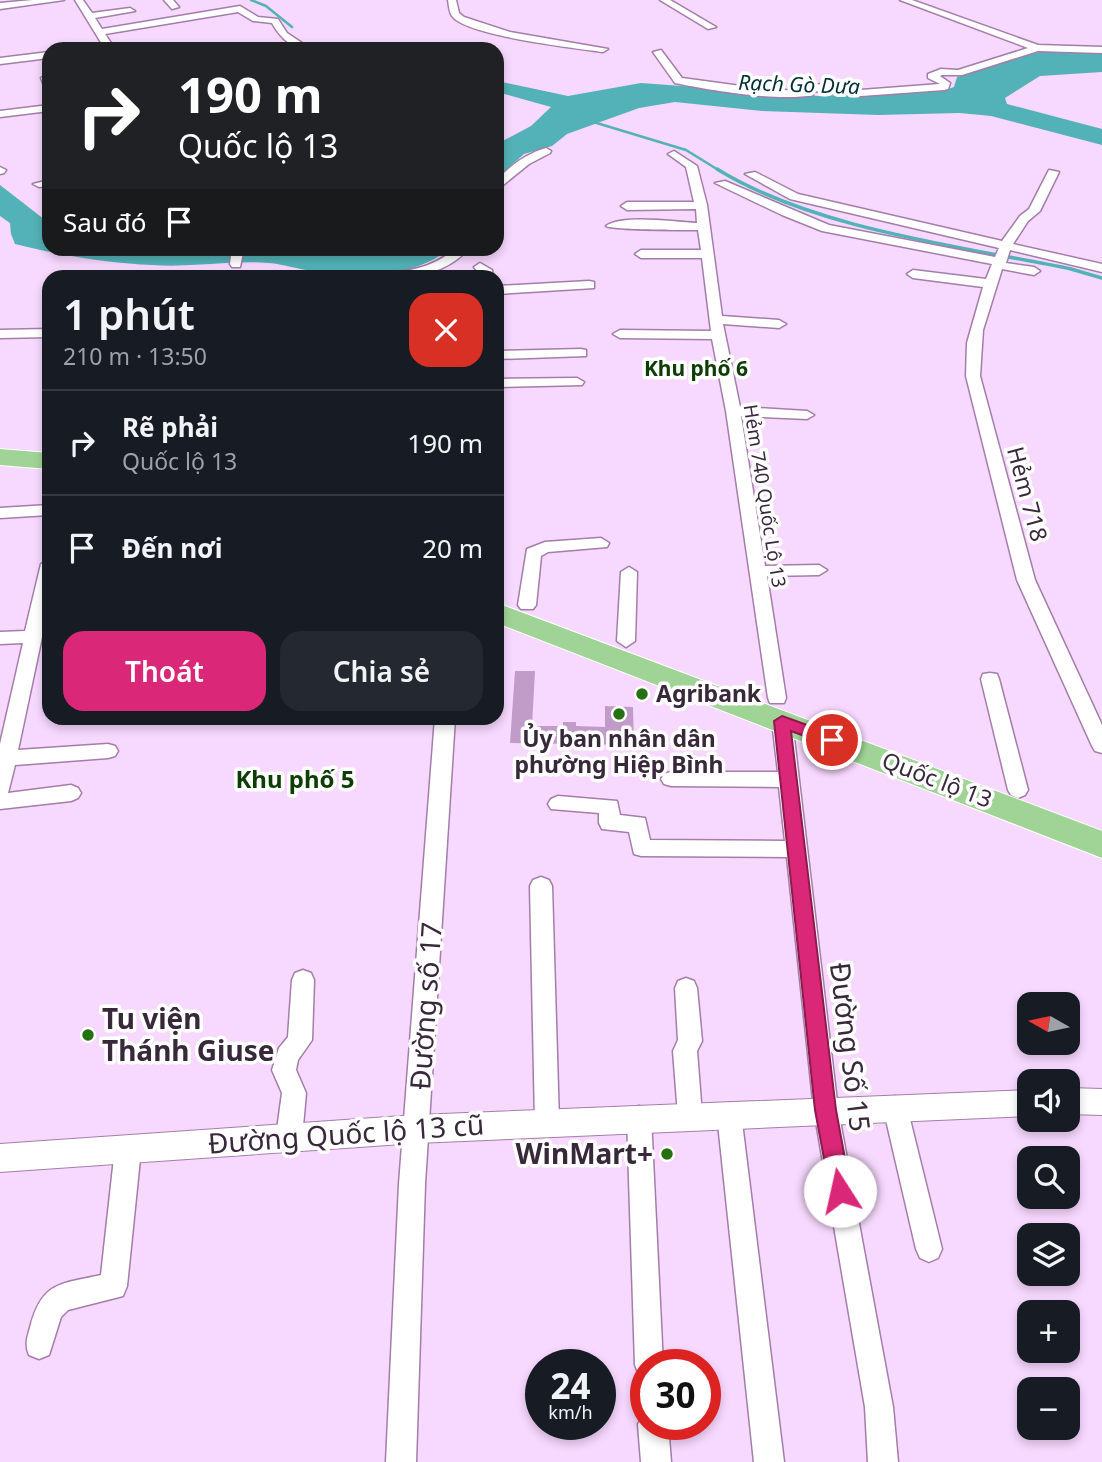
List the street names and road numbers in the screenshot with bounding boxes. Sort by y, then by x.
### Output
street label: Hẻm 740 Quốc Lộ 13 [738,402,792,590]
street label: Hẻm 718 [1000,443,1056,545]
street label: Quốc lộ 13 [878,743,997,815]
street label: Đường số 17 [400,921,450,1091]
street label: Đường Số 15 [822,960,880,1134]
street label: Đường Quốc lộ 13 cũ [207,1104,485,1162]

